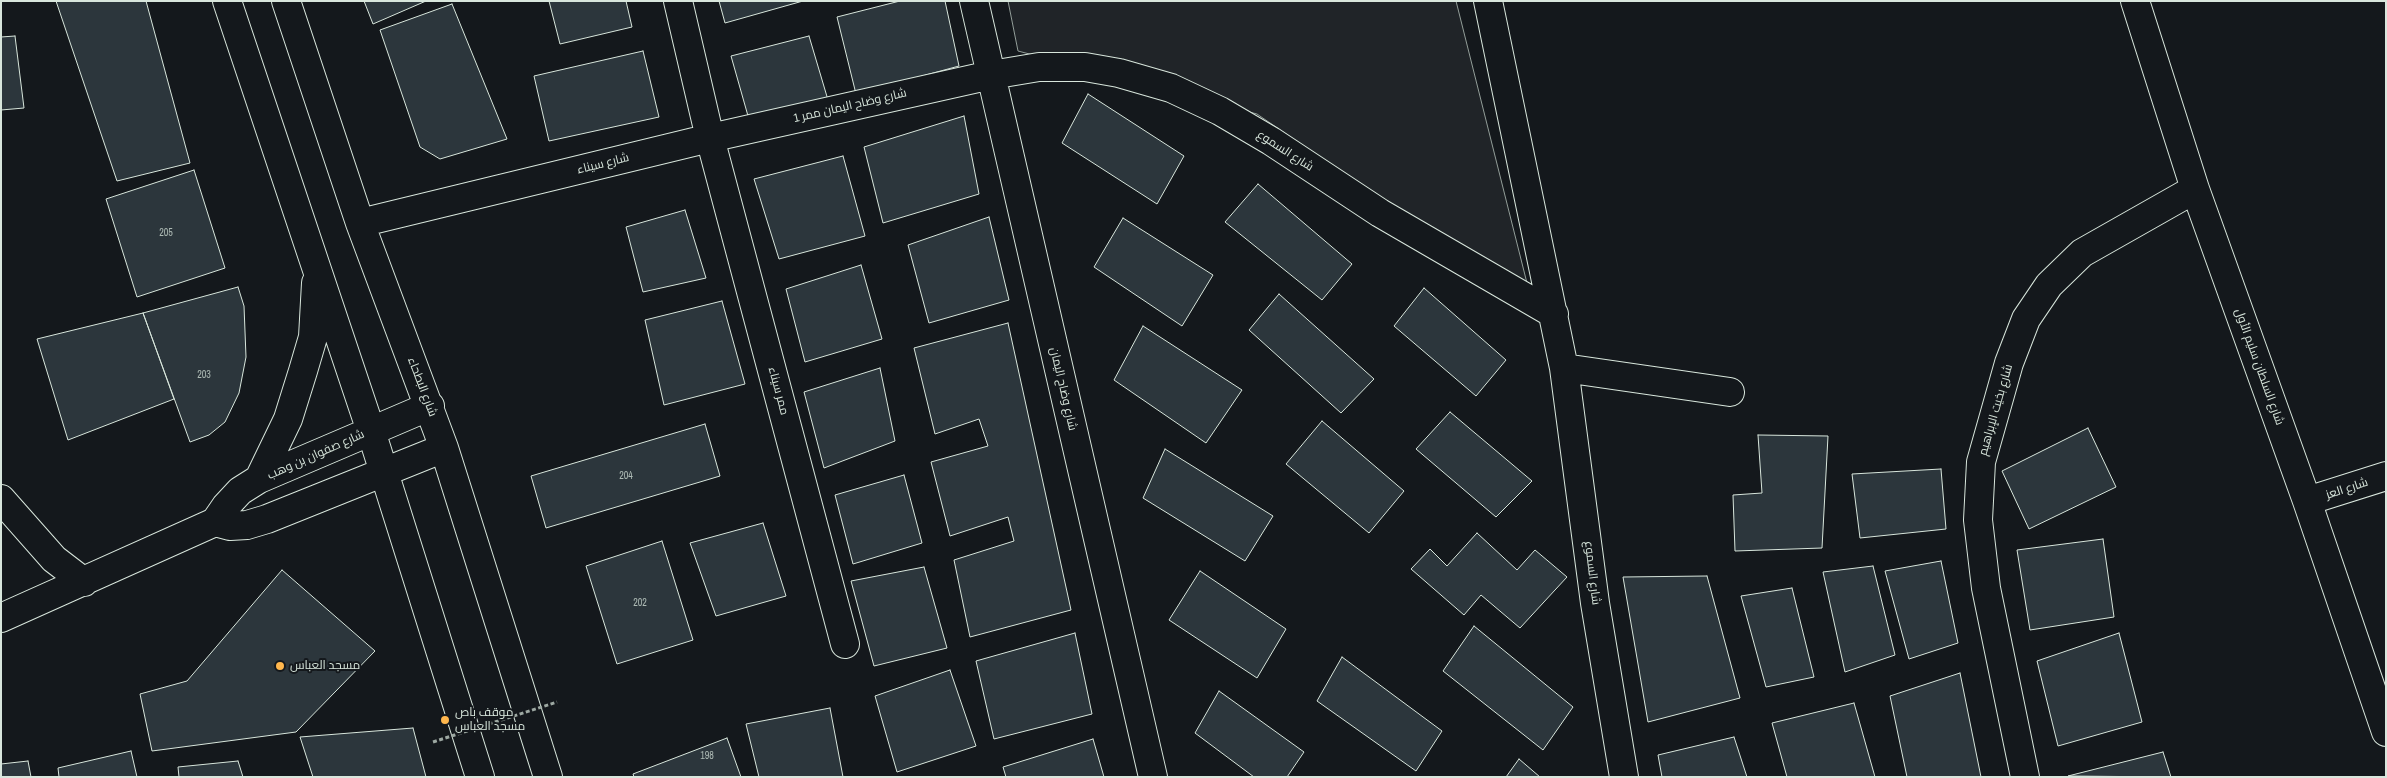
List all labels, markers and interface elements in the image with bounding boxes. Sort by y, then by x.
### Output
street label: شارع وضاح اليمان ممر 1 [792,86,908,126]
street label: شارع السموع [1254,127,1316,175]
street label: شارع سيناء [576,151,630,177]
house number: 205 [159,227,173,239]
street label: شارع السلطان سليم الأول [2231,307,2287,427]
street label: شارع وضاح اليمان [1046,346,1080,432]
street label: شارع البطحاء [404,355,440,419]
street label: شارع بخيت الإبراهيم [1976,363,2016,457]
street label: ممر سيناء [765,365,791,417]
house number: 203 [197,369,211,381]
street label: شارع صفوان بن وهب [265,427,367,483]
house number: 204 [619,470,633,482]
street label: شارع العز [2324,475,2370,503]
street label: شارع السموع [1581,540,1603,606]
house number: 202 [633,597,647,609]
place label: مسجد العباس [290,659,360,673]
marker: مسجد العباس [274,660,286,672]
place label: موقف باص مسجد العباس [455,706,525,734]
marker: موقف باص مسجد العباس [439,714,451,726]
house number: 198 [700,750,714,762]

